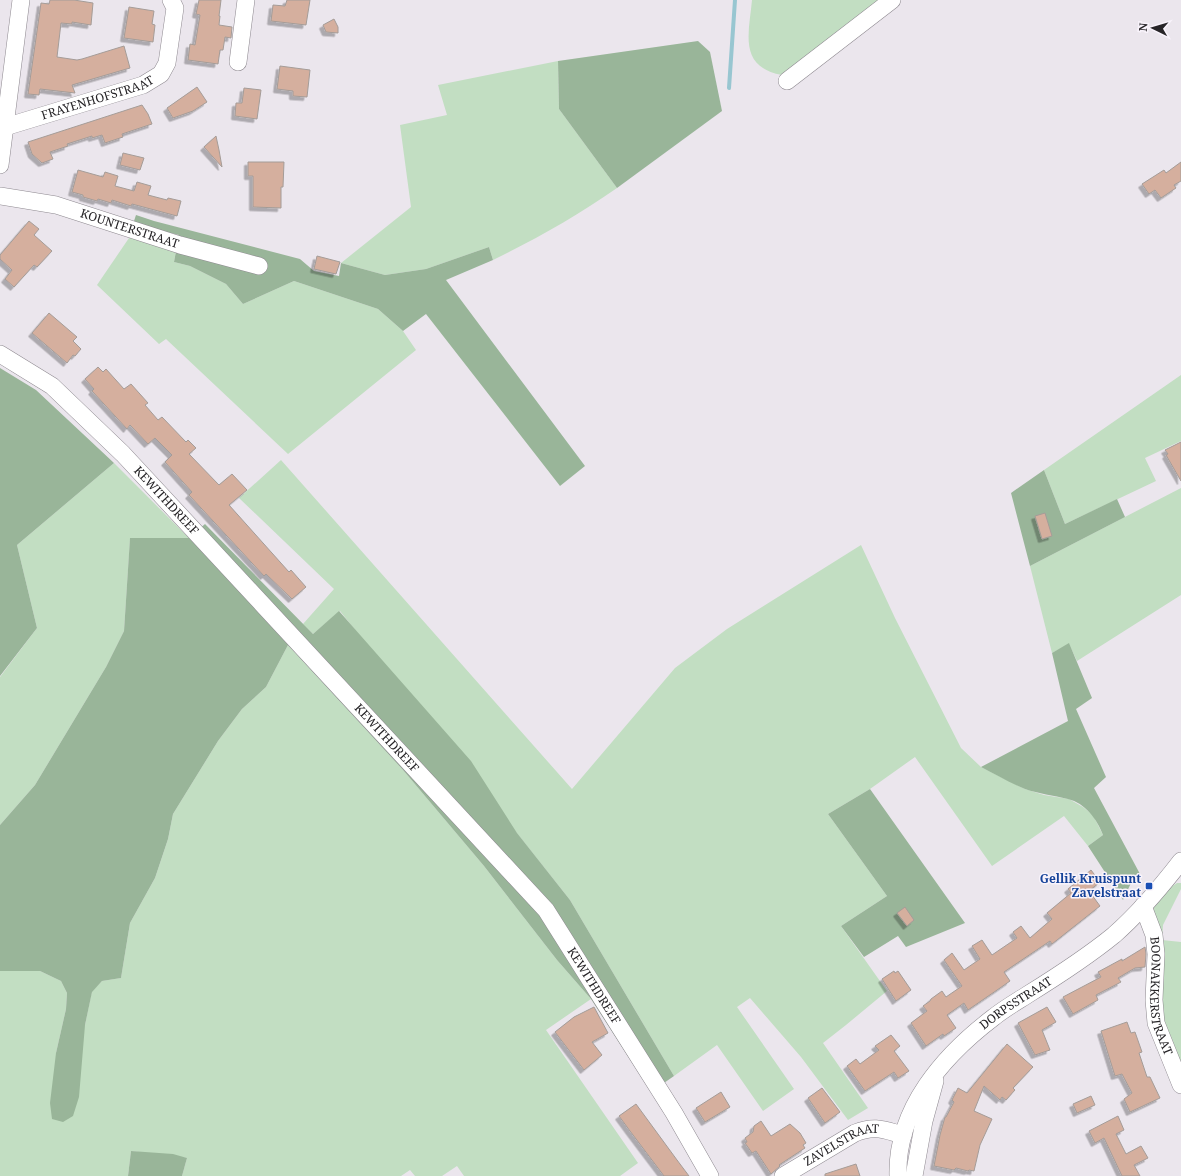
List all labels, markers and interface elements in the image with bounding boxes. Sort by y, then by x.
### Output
north arrow [1133,8,1173,48]
text: N [1135,22,1150,32]
street label: FRAYENHOFSTRAAT [39,71,157,124]
street label: KOUNTERSTRAAT [78,204,182,252]
street label: KEWITHDREEF [130,462,203,538]
street label: KEWITHDREEF [351,700,423,776]
place label: Gellik Kruispunt Zavelstraat [1040,870,1141,901]
marker: Gellik Kruispunt Zavelstraat [1144,881,1154,891]
street label: BOONAKKERSTRAAT [1146,936,1177,1058]
street label: KEWITHDREEF [564,944,625,1027]
street label: DORPSSTRAAT [976,972,1056,1033]
street label: ZAVELSTRAAT [800,1120,880,1170]

